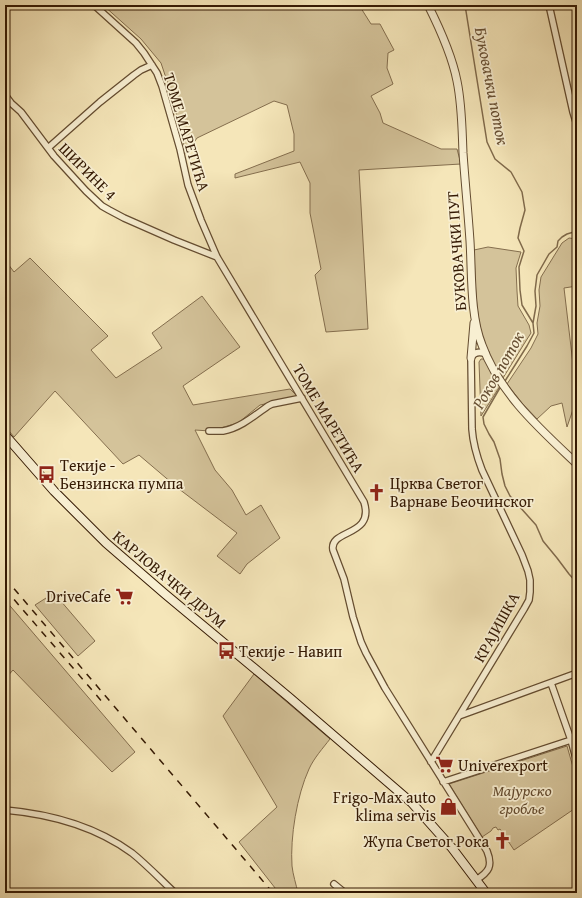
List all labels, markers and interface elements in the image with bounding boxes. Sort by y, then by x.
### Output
water label: Буковачки поток [469,25,516,148]
street label: ТОМЕ МАРЕТИЋА [158,70,217,195]
street label: ШИРИНЕ 4 [54,137,123,206]
street label: БУКОВАЧКИ ПУТ [440,190,472,312]
water label: Роков поток [465,326,530,414]
street label: ТОМЕ МАРЕТИЋА [287,359,371,477]
place label: Текије - Бензинска пумпа [60,453,184,495]
bus stop icon: Текије - Бензинска пумпа [37,464,57,484]
place label: Црква Светог Варнаве Беочинског [390,471,534,513]
church icon: Црква Светог Варнаве Беочинског [367,482,387,502]
street label: КАРЛОВАЧКИ ДРУМ [108,524,232,634]
place label: DriveCafe [46,584,111,608]
supermarket icon: DriveCafe [114,586,134,606]
street label: КРАЈИШКА [467,587,525,666]
place label: Текије - Навип [239,639,342,663]
bus stop icon: Текије - Навип [216,641,236,661]
place label: Univerexport [458,753,548,777]
supermarket icon: Univerexport [435,755,455,775]
park label: Мајурско гробље [492,778,552,820]
place label: Frigo-Max auto klima servis [333,785,436,827]
shop icon: Frigo-Max auto klima servis [439,796,459,816]
place label: Жупа Светог Рока [363,829,489,853]
church icon: Жупа Светог Рока [492,831,512,851]

